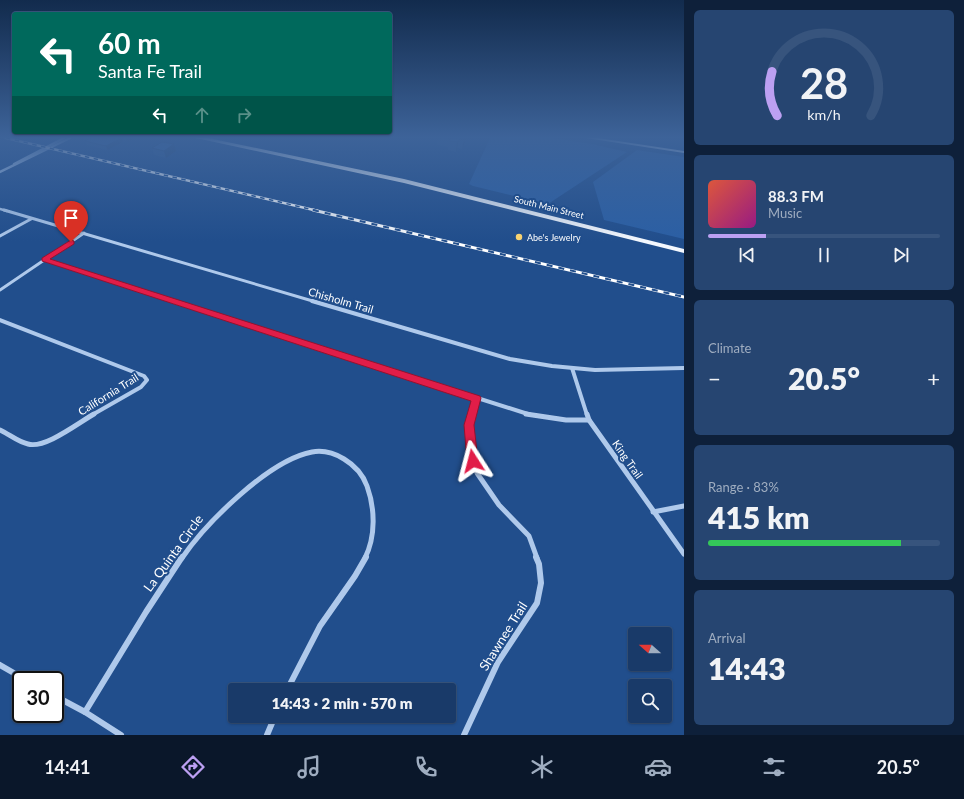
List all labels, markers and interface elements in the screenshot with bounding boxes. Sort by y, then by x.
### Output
text: 60 m [98,26,161,60]
icon: left [32,28,84,80]
text: 28 [800,57,848,107]
text: Santa Fe Trail [98,60,202,82]
icon: left [149,104,171,126]
icon: ahead [191,104,213,126]
icon: right [233,104,255,126]
text: km/h [807,105,841,122]
text: 88.3 FM [768,187,824,205]
street label: South Main Street [513,193,586,221]
pin [54,201,88,242]
text: Music [768,205,802,221]
icon: arrive [60,207,82,229]
marker: Abe's Jewelry [514,232,524,242]
place label: Abe's Jewelry [527,232,581,243]
icon: previous [736,244,758,266]
icon: pause [813,244,835,266]
icon: next [890,244,912,266]
street label: Chisholm Trail [307,284,375,316]
text: Climate [708,340,751,356]
text: 20.5° [788,360,860,396]
text: − [708,365,721,392]
text: + [927,365,940,392]
street label: California Trail [75,370,141,418]
street label: King Trail [610,437,646,481]
position arrow [452,440,494,482]
text: Range · 83% [708,479,779,495]
text: 415 km [708,499,809,535]
street label: La Quinta Circle [140,511,206,595]
street label: Shawnee Trail [475,599,531,673]
north arrow [628,627,672,671]
map controls [628,627,672,723]
text: Arrival [708,630,745,646]
text: 14:43 [708,650,786,686]
speed limit sign: 30 [12,671,64,723]
button: search [628,679,672,723]
text: 14:43 · 2 min · 570 m [271,694,413,712]
icon: directions [179,753,207,781]
icon: music [295,753,323,781]
icon: phone [412,753,440,781]
icon: climate [528,753,556,781]
icon: car [644,753,672,781]
icon: filters [760,753,788,781]
text: 14:41 [44,756,91,778]
text: 20.5° [877,756,920,778]

